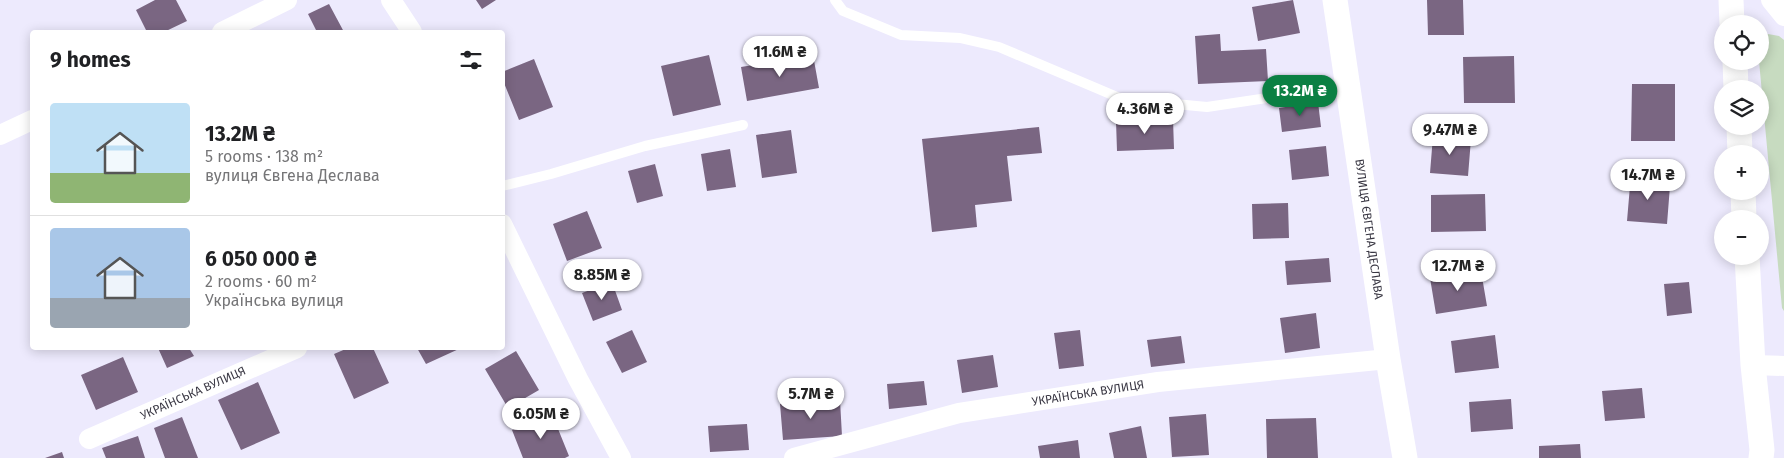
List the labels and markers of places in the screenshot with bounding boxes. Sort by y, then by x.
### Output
pin: 11.6M ₴ [734,36,826,78]
pin: 13.2M ₴ [1254,74,1346,117]
pin: 4.36M ₴ [1099,92,1191,135]
pin: 9.47M ₴ [1404,114,1496,156]
pin: 14.7M ₴ [1602,158,1694,201]
pin: 12.7M ₴ [1412,250,1504,292]
pin: 8.85M ₴ [556,258,648,301]
pin: 5.7M ₴ [770,378,852,420]
pin: 6.05M ₴ [495,398,587,440]

